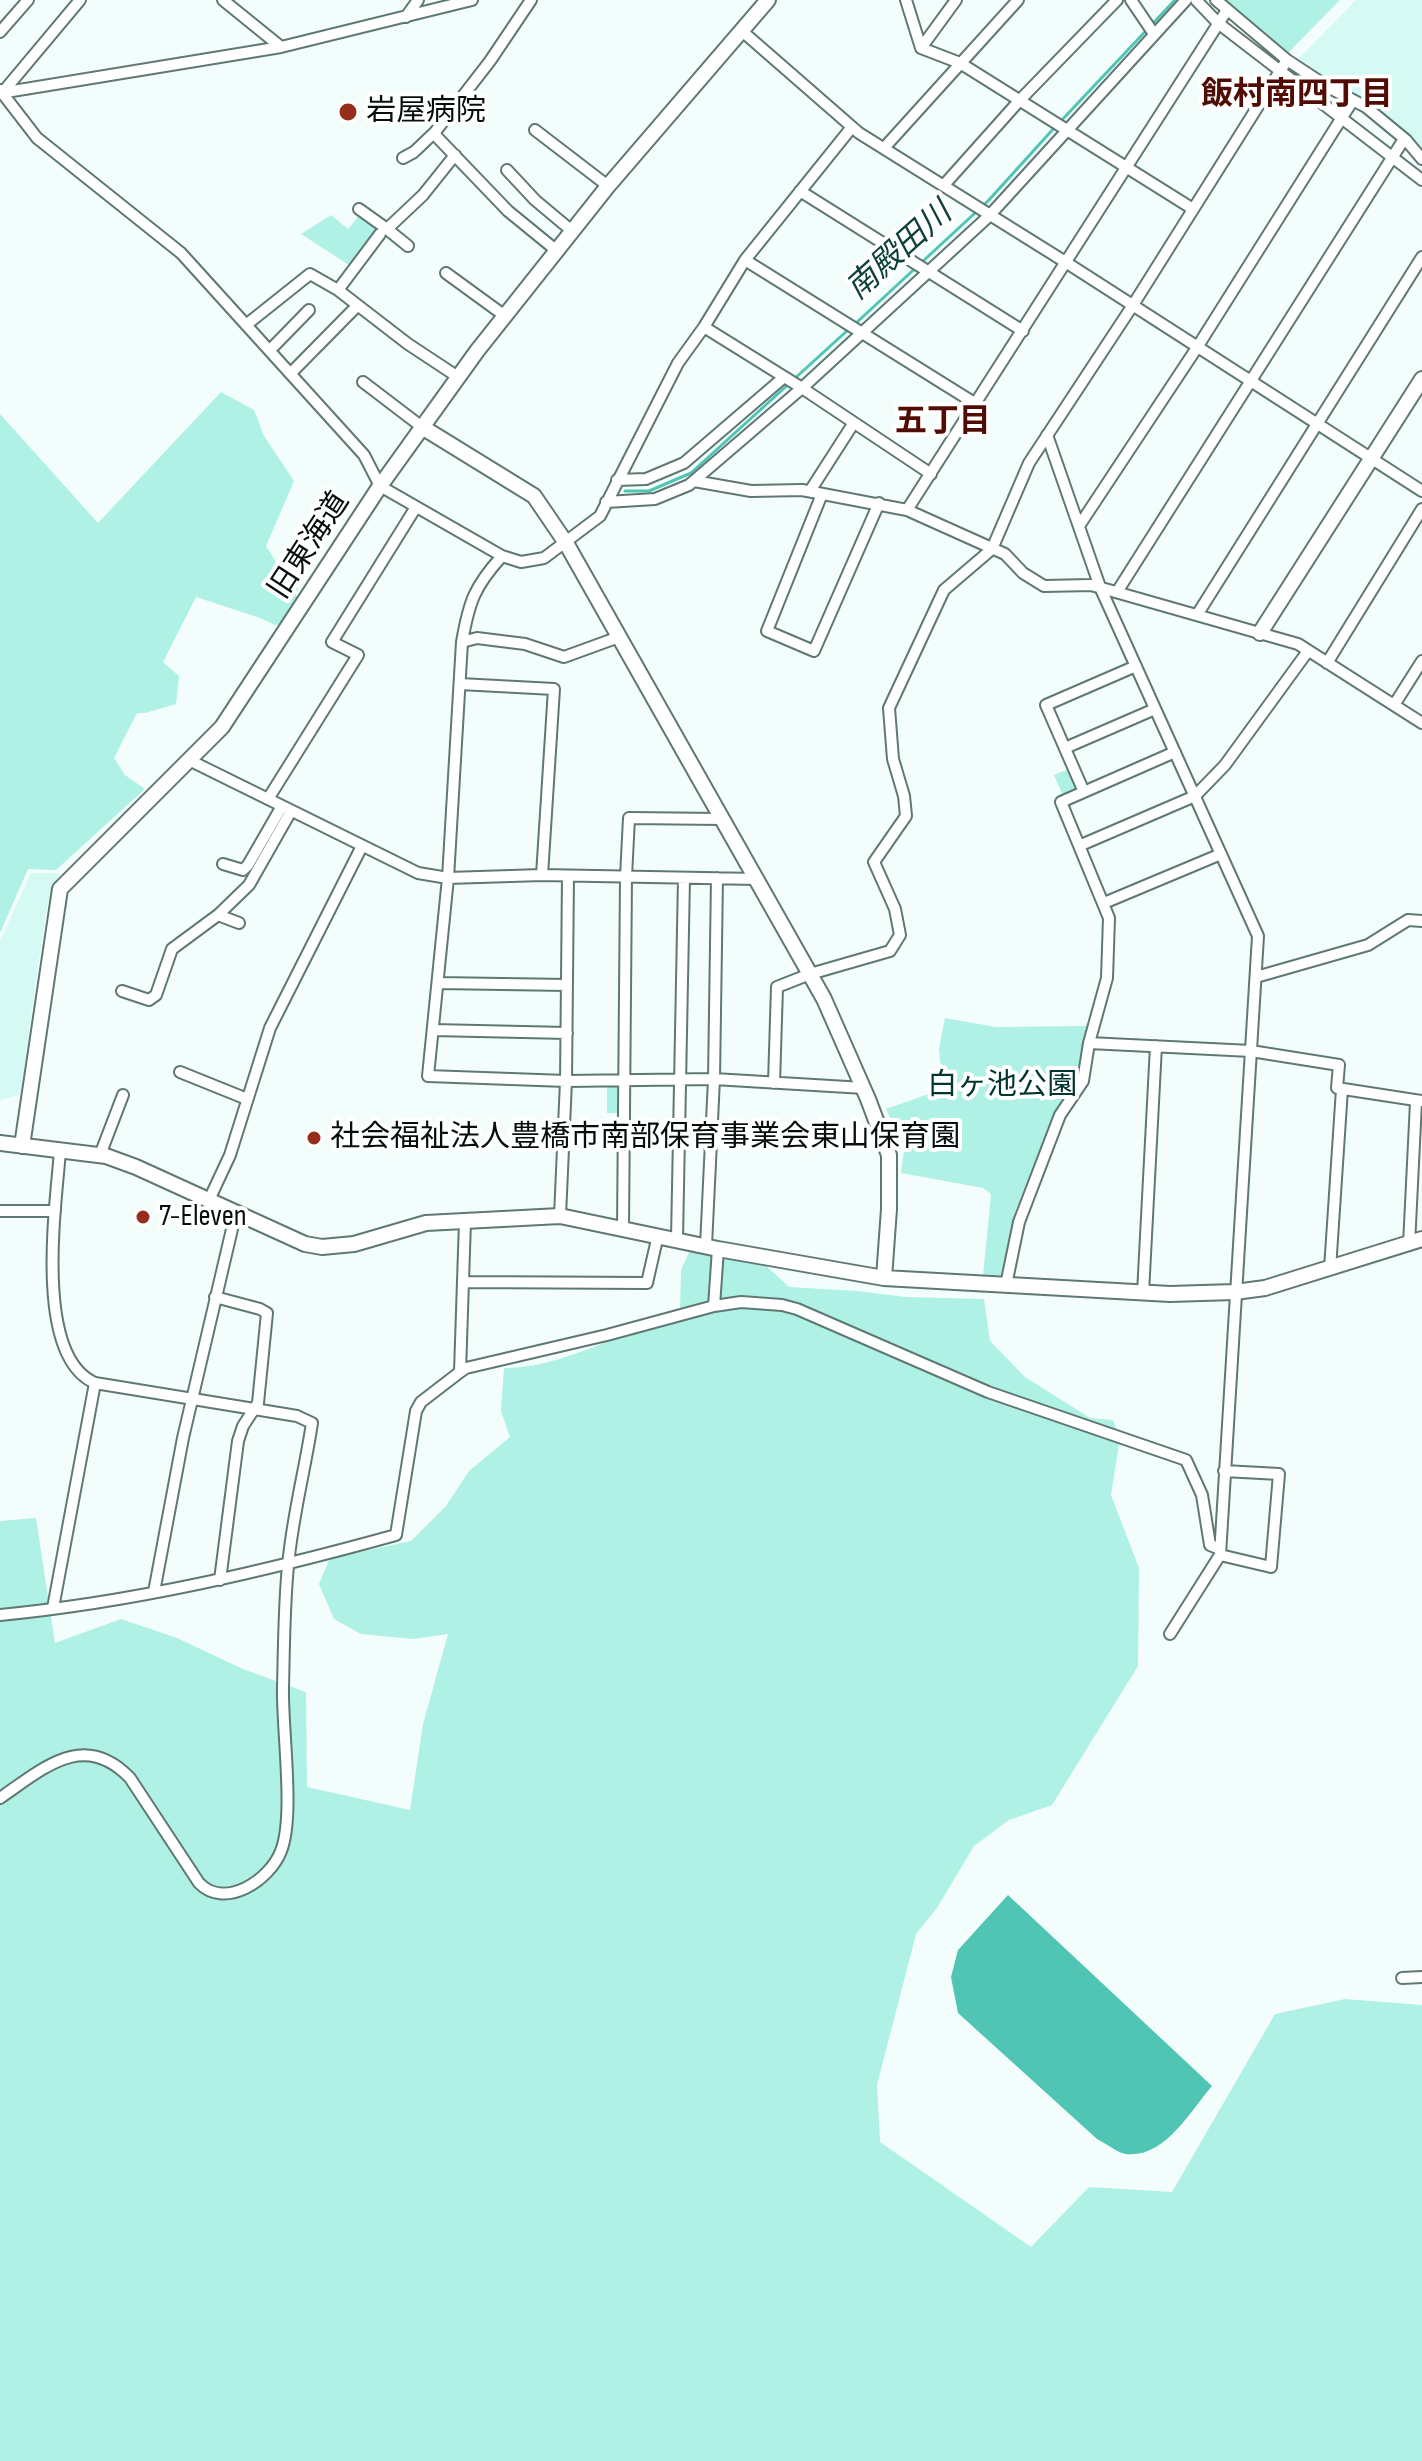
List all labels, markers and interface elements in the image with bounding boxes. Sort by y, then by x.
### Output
district label: 飯村南四丁目 [1201,77,1393,115]
place label: 岩屋病院 [366,94,486,130]
marker: 岩屋病院 [337,101,359,123]
water label: 南殿田川 [840,195,960,309]
district label: 五丁目 [895,404,991,442]
street label: 旧東海道 [262,486,358,606]
park label: 白ヶ池公園 [927,1068,1077,1104]
place label: 社会福祉法人豊橋市南部保育事業会東山保育園 [330,1120,960,1156]
marker: 社会福祉法人豊橋市南部保育事業会東山保育園 [305,1129,323,1147]
place label: 7-Eleven [159,1199,247,1235]
marker: 7-Eleven [134,1208,152,1226]

